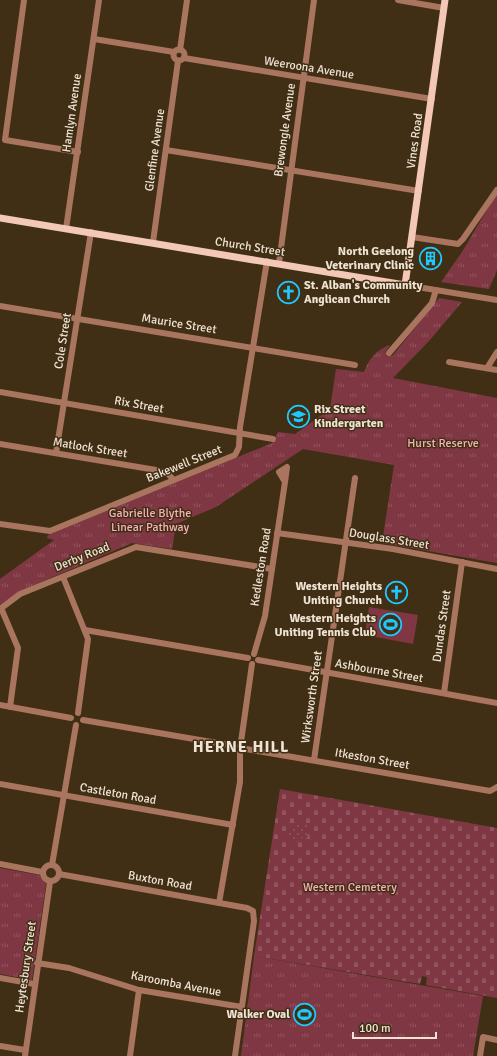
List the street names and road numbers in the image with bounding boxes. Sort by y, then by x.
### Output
street label: Weeroona Avenue [263,53,355,83]
street label: Hamlyn Avenue [59,73,85,153]
street label: Brewongle Avenue [271,82,299,178]
street label: Glenfine Avenue [142,108,168,192]
street label: Vines Road [404,112,426,170]
street label: Church Street [214,234,286,260]
street label: Maurice Street [140,311,218,337]
street label: Cole Street [51,312,75,370]
street label: Rix Street [113,393,165,417]
street label: Matlock Street [52,435,128,461]
street label: Bakewell Street [144,442,224,486]
street label: Douglass Street [348,525,430,553]
street label: Kedleston Road [247,527,275,607]
street label: Derby Road [52,539,112,575]
street label: Dundas Street [430,589,454,663]
street label: Wirksworth Street [298,650,326,744]
street label: Ashbourne Street [334,656,424,686]
street label: Itkeston Street [333,745,411,773]
street label: Castleton Road [79,780,157,808]
street label: Buxton Road [127,868,193,894]
street label: Heytesbury Street [12,920,40,1014]
street label: Karoomba Avenue [129,968,223,1000]

